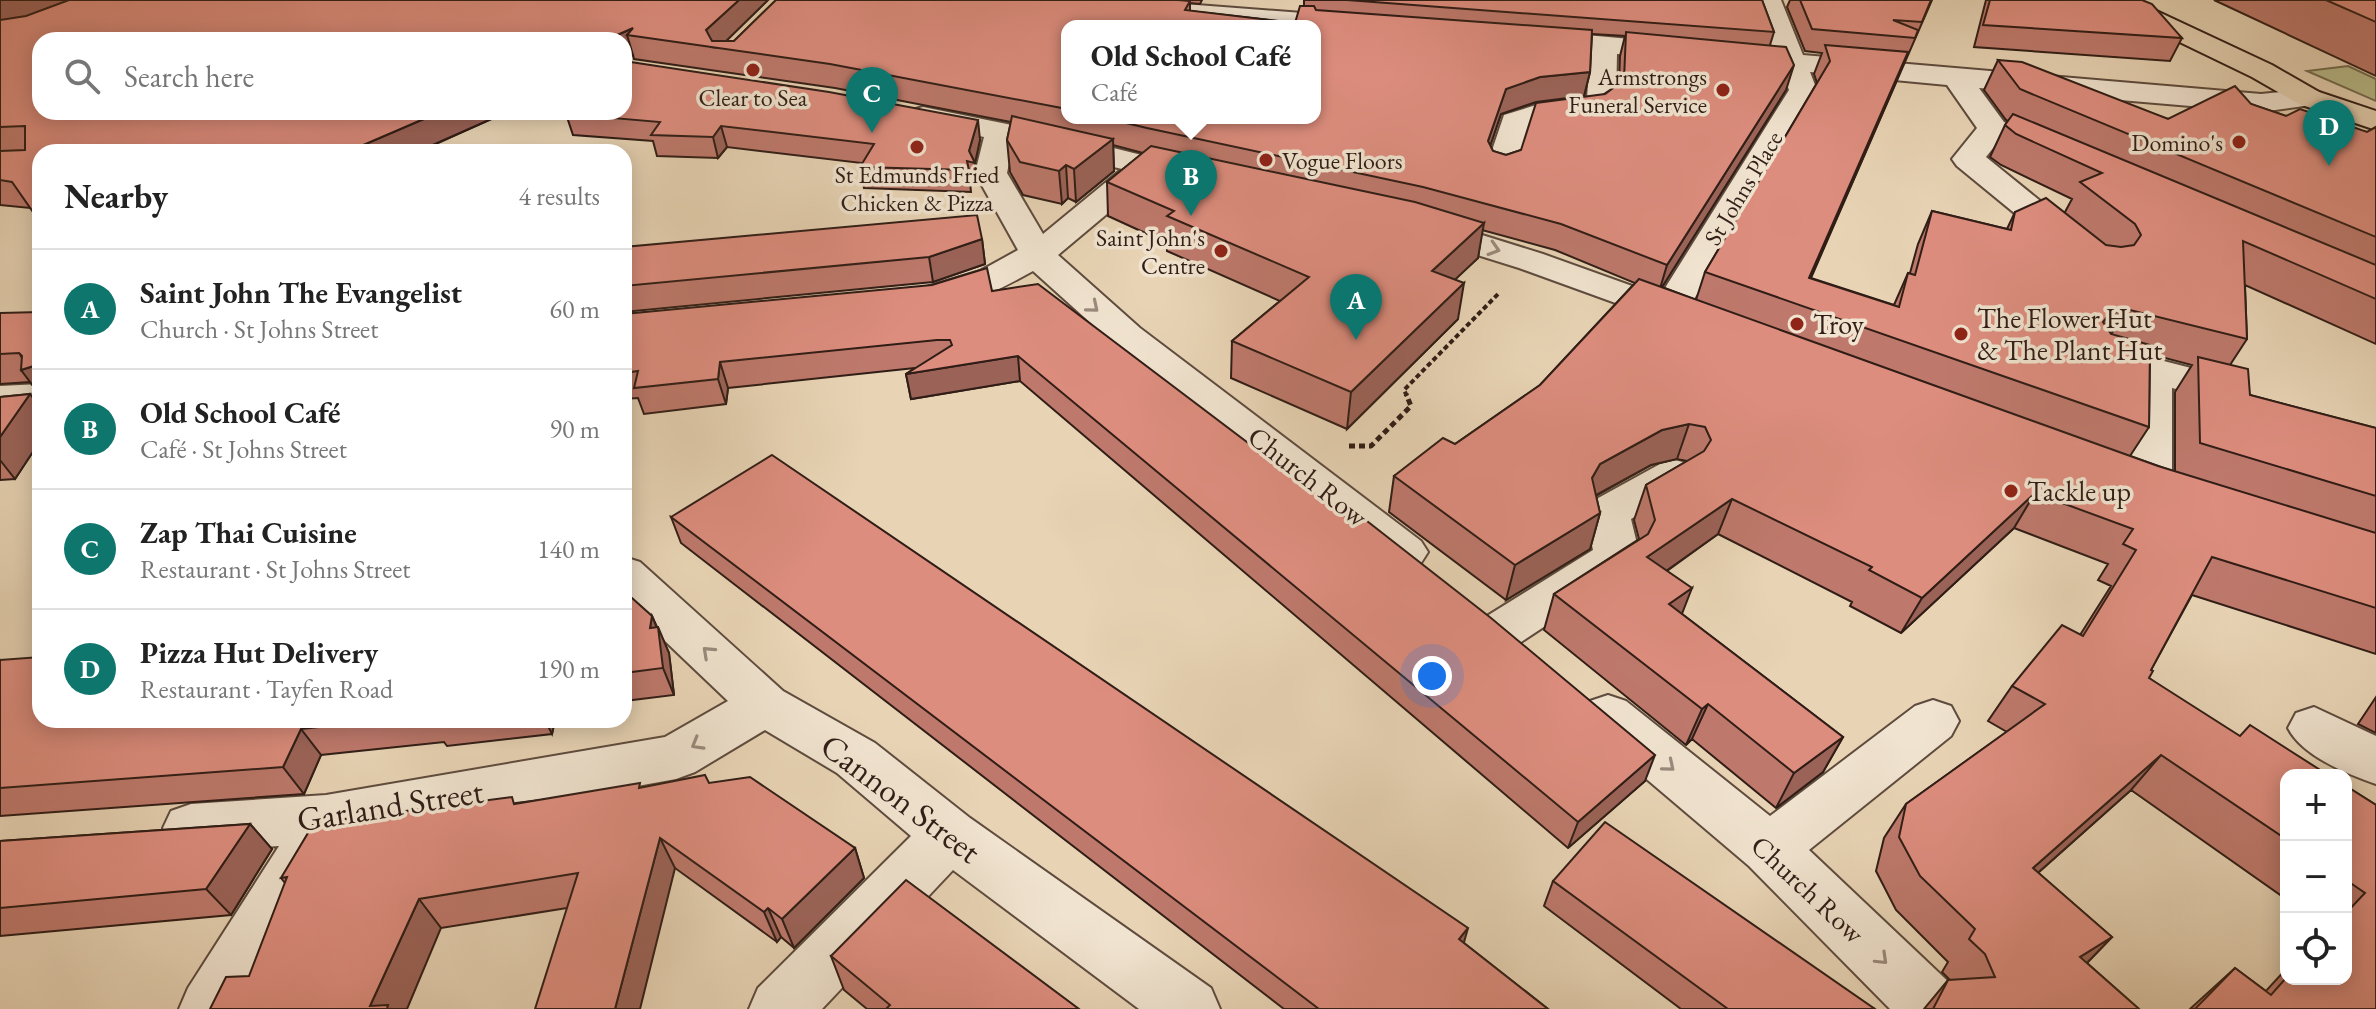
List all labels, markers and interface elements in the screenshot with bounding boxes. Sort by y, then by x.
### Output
popup [1061,20,1321,124]
search box [32,32,632,120]
text: Old School Café [1091,36,1291,75]
icon: search [60,54,104,98]
text: Search here [124,57,254,96]
marker: Clear to Sea [744,61,762,79]
place label: Armstrongs Funeral Service [1568,61,1707,120]
pin: C [846,67,898,133]
text: Café [1091,75,1137,109]
marker: Armstrongs Funeral Service [1714,81,1732,99]
place label: Clear to Sea [699,82,808,113]
pin: D [2303,100,2355,166]
street label: St Johns Place [1697,125,1789,251]
place label: Domino's [2131,127,2223,158]
marker: Domino's [2230,133,2248,151]
marker: St Edmunds Fried Chicken & Pizza [908,138,926,156]
place label: Vogue Floors [1282,145,1402,176]
pin: B [1165,150,1217,216]
marker: Vogue Floors [1257,151,1275,169]
place label: St Edmunds Fried Chicken & Pizza [835,159,1000,218]
text: Nearby [64,174,168,218]
text: 4 results [519,179,600,213]
place label: Saint John's Centre [1096,222,1205,281]
one-way arrow [1486,240,1500,256]
marker: Saint John's Centre [1212,242,1230,260]
text: Saint John The Evangelist [140,273,462,312]
pin: A [1330,274,1382,340]
text: A [81,292,99,326]
text: 60 m [550,292,600,326]
one-way arrow [1084,297,1098,312]
place label: The Flower Hut & The Plant Hut [1977,300,2162,368]
place label: Troy [1813,306,1864,342]
text: Church · St Johns Street [140,312,378,346]
marker: Troy [1788,315,1806,333]
marker: The Flower Hut & The Plant Hut [1952,325,1970,343]
text: Old School Café [140,393,341,432]
text: B [82,412,98,446]
text: 90 m [550,412,600,446]
street label: Church Row [1241,418,1376,535]
text: Café · St Johns Street [140,432,347,466]
place label: Tackle up [2027,473,2131,509]
marker: Tackle up [2002,482,2020,500]
text: Zap Thai Cuisine [140,513,357,552]
text: C [81,532,99,566]
text: 140 m [537,532,600,566]
text: Restaurant · St Johns Street [140,552,410,586]
text: Pizza Hut Delivery [140,633,378,672]
one-way arrow [703,647,717,662]
text: D [80,652,100,686]
text: 190 m [537,652,600,686]
your location [1412,656,1452,696]
text: Restaurant · Tayfen Road [140,672,393,706]
street label: Cannon Street [812,723,990,873]
one-way arrow [692,734,706,750]
one-way arrow [1659,756,1674,771]
street label: Garland Street [294,769,487,841]
map controls [2280,769,2352,985]
button: + [2280,769,2352,841]
street label: Church Row [1744,827,1873,951]
button: − [2280,841,2352,913]
button: locate [2280,913,2352,985]
one-way arrow [1873,950,1887,964]

